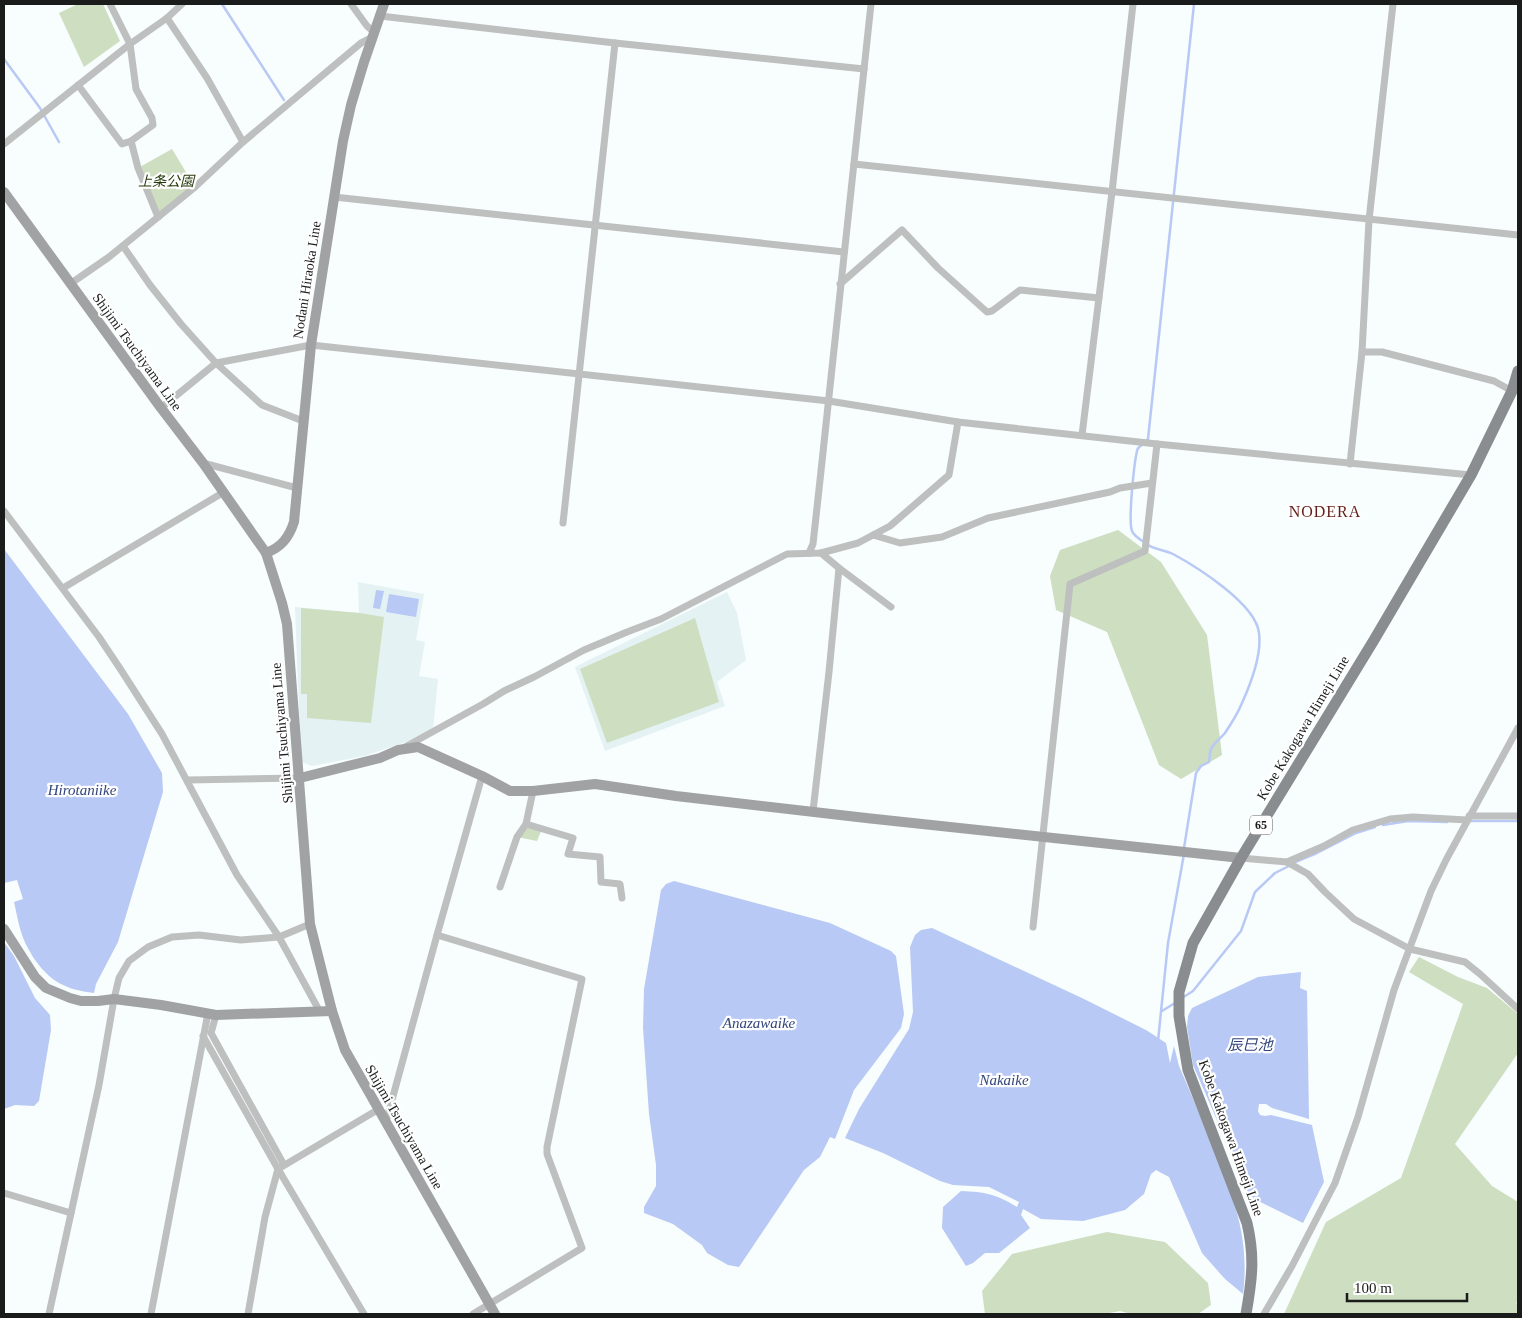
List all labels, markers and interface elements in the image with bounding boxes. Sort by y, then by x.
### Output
park label: 上条公園 [138,174,196,189]
street label: Nodani Hiraoka Line [290,220,324,340]
street label: Shijimi Tsuchiyama Line [89,291,185,413]
district label: NODERA [1289,503,1361,520]
street label: Kobe Kakogawa Himeji Line [1254,653,1352,803]
street label: Shijimi Tsuchiyama Line [268,662,296,804]
water label: Hirotaniike [47,782,117,798]
road number: 65 [1250,816,1272,834]
water label: Anazawaike [722,1015,796,1031]
water label: 辰巳池 [1227,1037,1274,1053]
street label: Kobe Kakogawa Himeji Line [1196,1058,1266,1218]
street label: Shijimi Tsuchiyama Line [362,1062,446,1192]
water label: Nakaike [978,1072,1029,1088]
scale bar [1347,1270,1467,1302]
text: 100 m [1354,1280,1392,1296]

